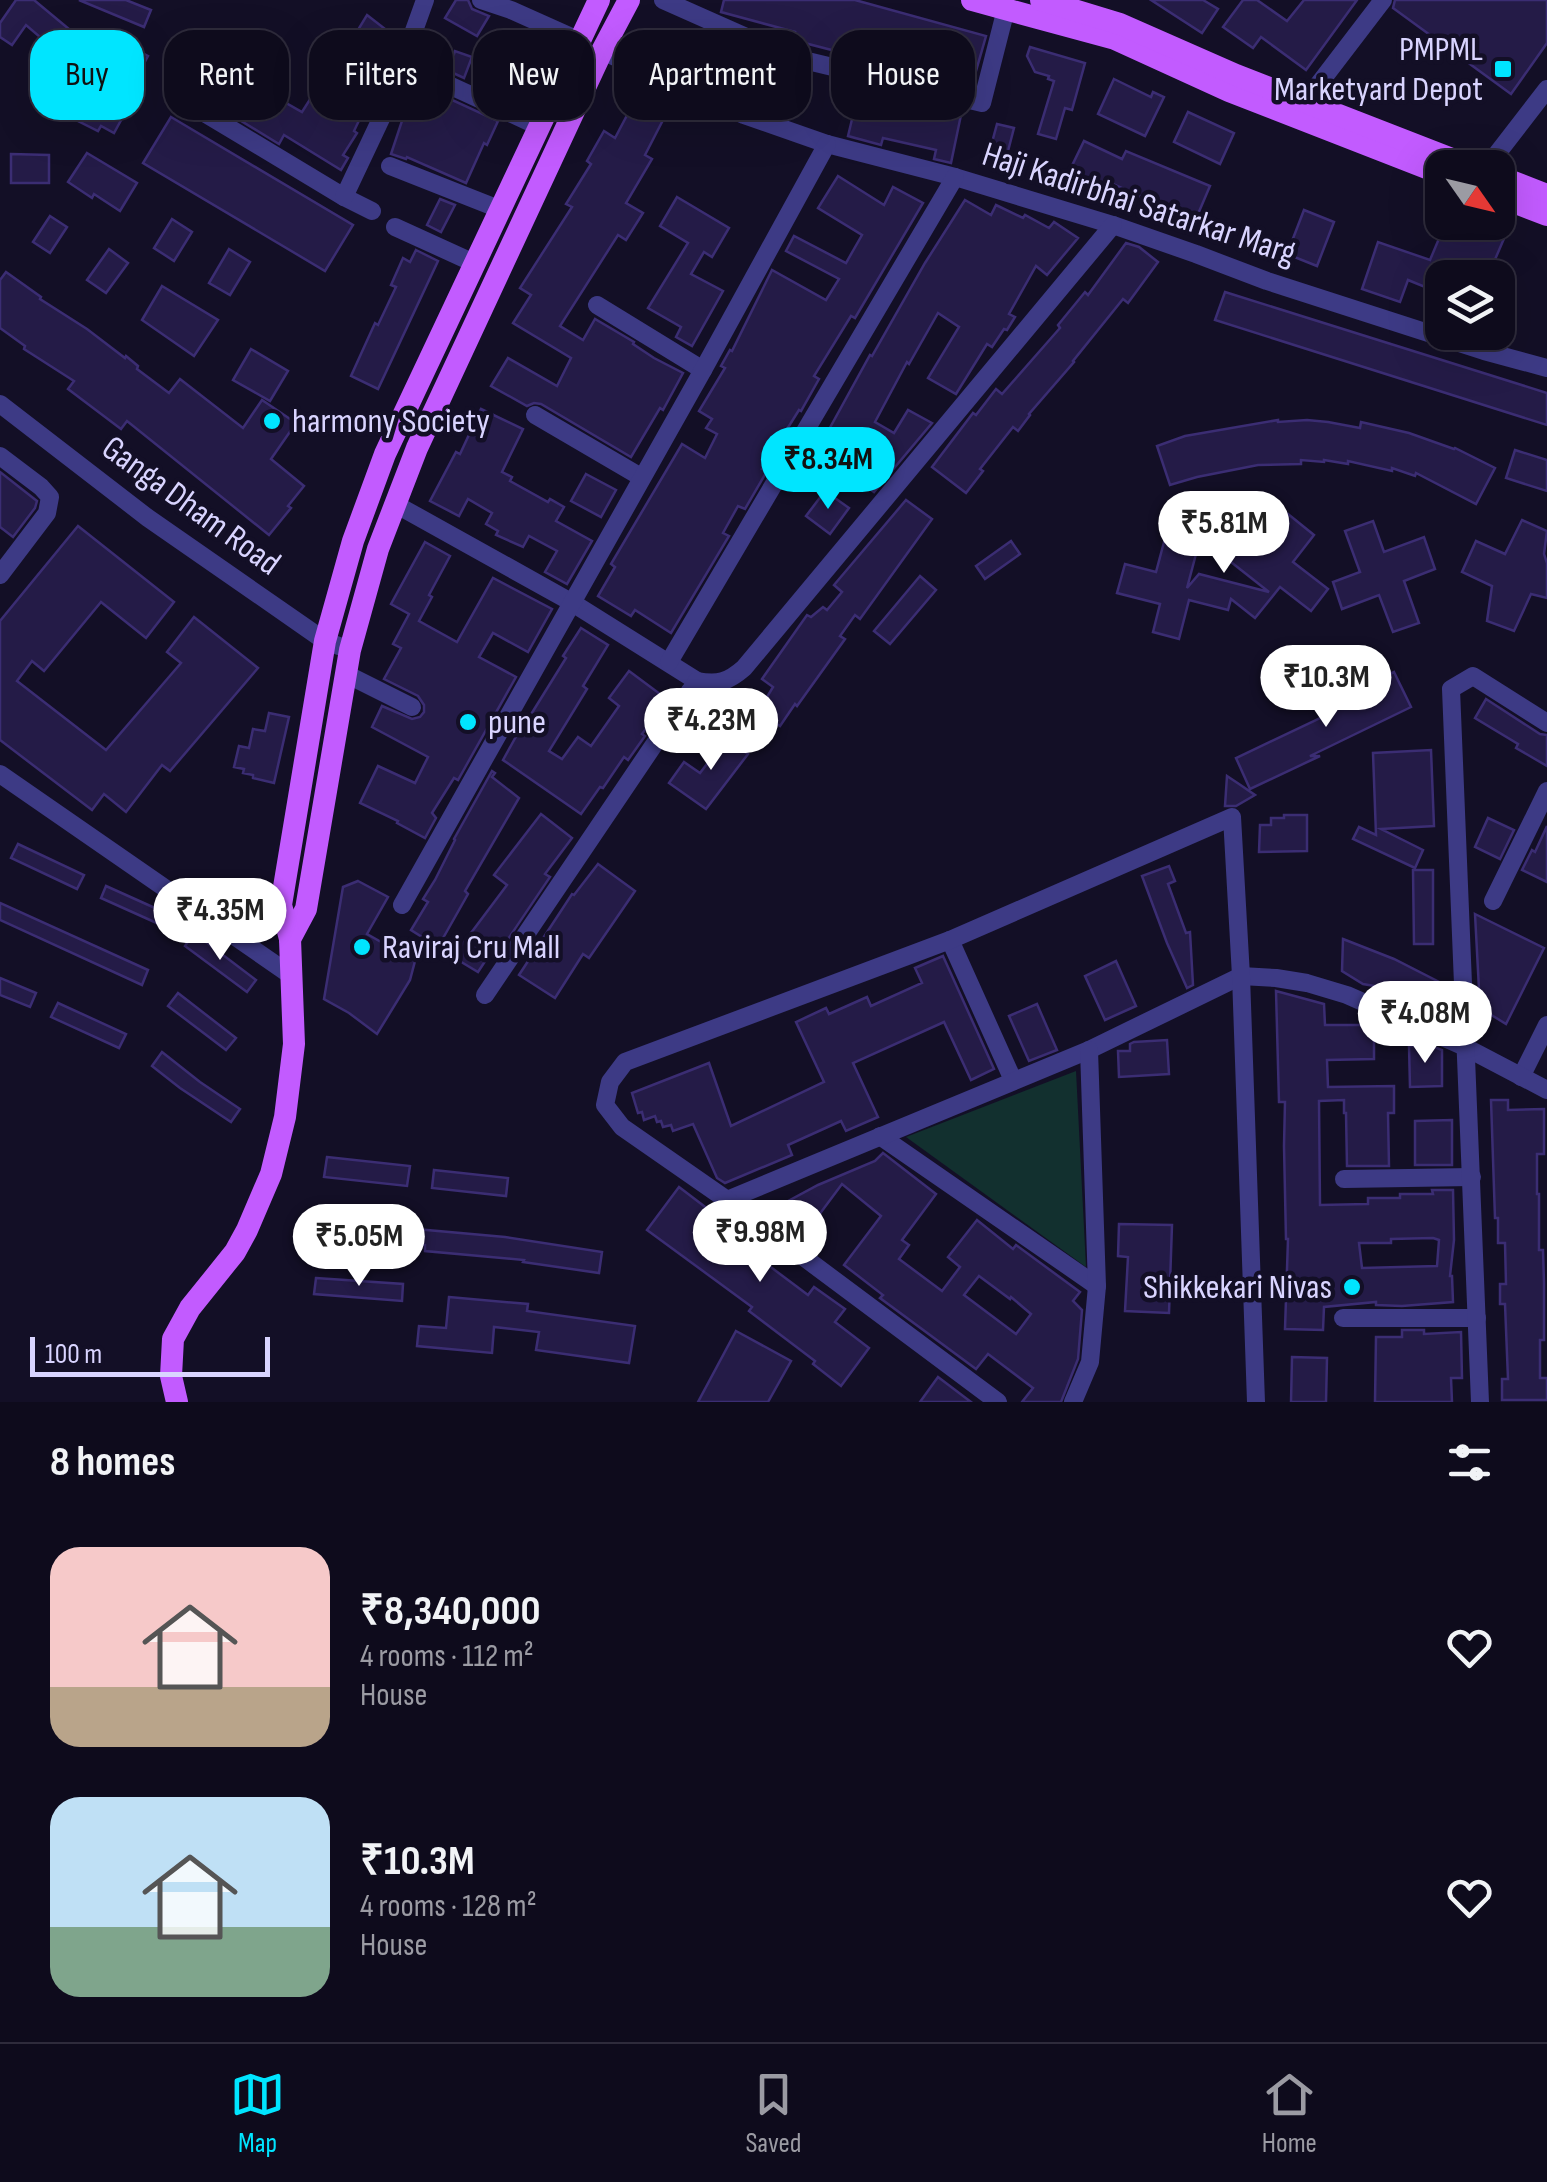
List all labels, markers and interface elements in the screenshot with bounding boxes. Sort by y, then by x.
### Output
place label: PMPML Marketyard Depot [1274,28,1483,111]
chip: Buy [30,30,144,120]
chip: Rent [164,30,289,120]
chip: Filters [309,30,453,120]
chip: New [473,30,594,120]
chip: Apartment [614,30,811,120]
chip: House [831,30,975,120]
marker: PMPML Marketyard Depot [1492,58,1514,80]
street label: Haji Kadirbhai Satarkar Marg [977,133,1301,275]
north arrow [1425,150,1515,240]
map controls [1425,150,1515,350]
button: layers [1425,260,1515,350]
place label: harmony Society [292,400,490,443]
marker: harmony Society [261,410,283,432]
street label: Ganga Dham Road [93,427,289,585]
pin: ₹8.34M [747,427,909,512]
text: ₹8.34M [783,440,873,479]
pin: ₹5.81M [1143,491,1305,576]
text: ₹5.81M [1180,504,1268,543]
pin: ₹10.3M [1245,645,1407,730]
text: ₹10.3M [1282,658,1370,697]
pin: ₹4.23M [630,688,792,773]
place label: pune [488,701,546,744]
text: ₹4.23M [666,701,756,740]
marker: pune [457,711,479,733]
pin: ₹4.35M [139,878,301,963]
text: ₹4.35M [175,891,265,930]
place label: Raviraj Cru Mall [382,926,560,969]
marker: Raviraj Cru Mall [351,936,373,958]
pin: ₹4.08M [1344,981,1506,1066]
text: ₹4.08M [1380,994,1470,1033]
pin: ₹9.98M [679,1200,841,1285]
pin: ₹5.05M [278,1204,440,1289]
text: ₹9.98M [715,1213,805,1252]
text: ₹5.05M [315,1217,403,1256]
place label: Shikkekari Nivas [1143,1266,1332,1309]
marker: Shikkekari Nivas [1341,1276,1363,1298]
scale bar [30,1332,270,1376]
text: 100 m [45,1338,102,1371]
icon: filters [1442,1435,1497,1490]
text: 8 homes [50,1437,175,1488]
text: ₹8,340,000 [360,1586,540,1637]
icon: home [130,1587,250,1707]
icon: heart [1442,1620,1497,1675]
text: 4 rooms · 112 m² [360,1637,534,1676]
text: House [360,1676,427,1715]
text: ₹10.3M [360,1836,474,1887]
icon: home [130,1837,250,1957]
icon: heart [1442,1870,1497,1925]
text: 4 rooms · 128 m² [360,1887,537,1926]
text: House [360,1926,427,1965]
tab: Map [230,2067,285,2160]
tab: Saved [745,2067,802,2160]
tab: Home [1262,2067,1317,2160]

